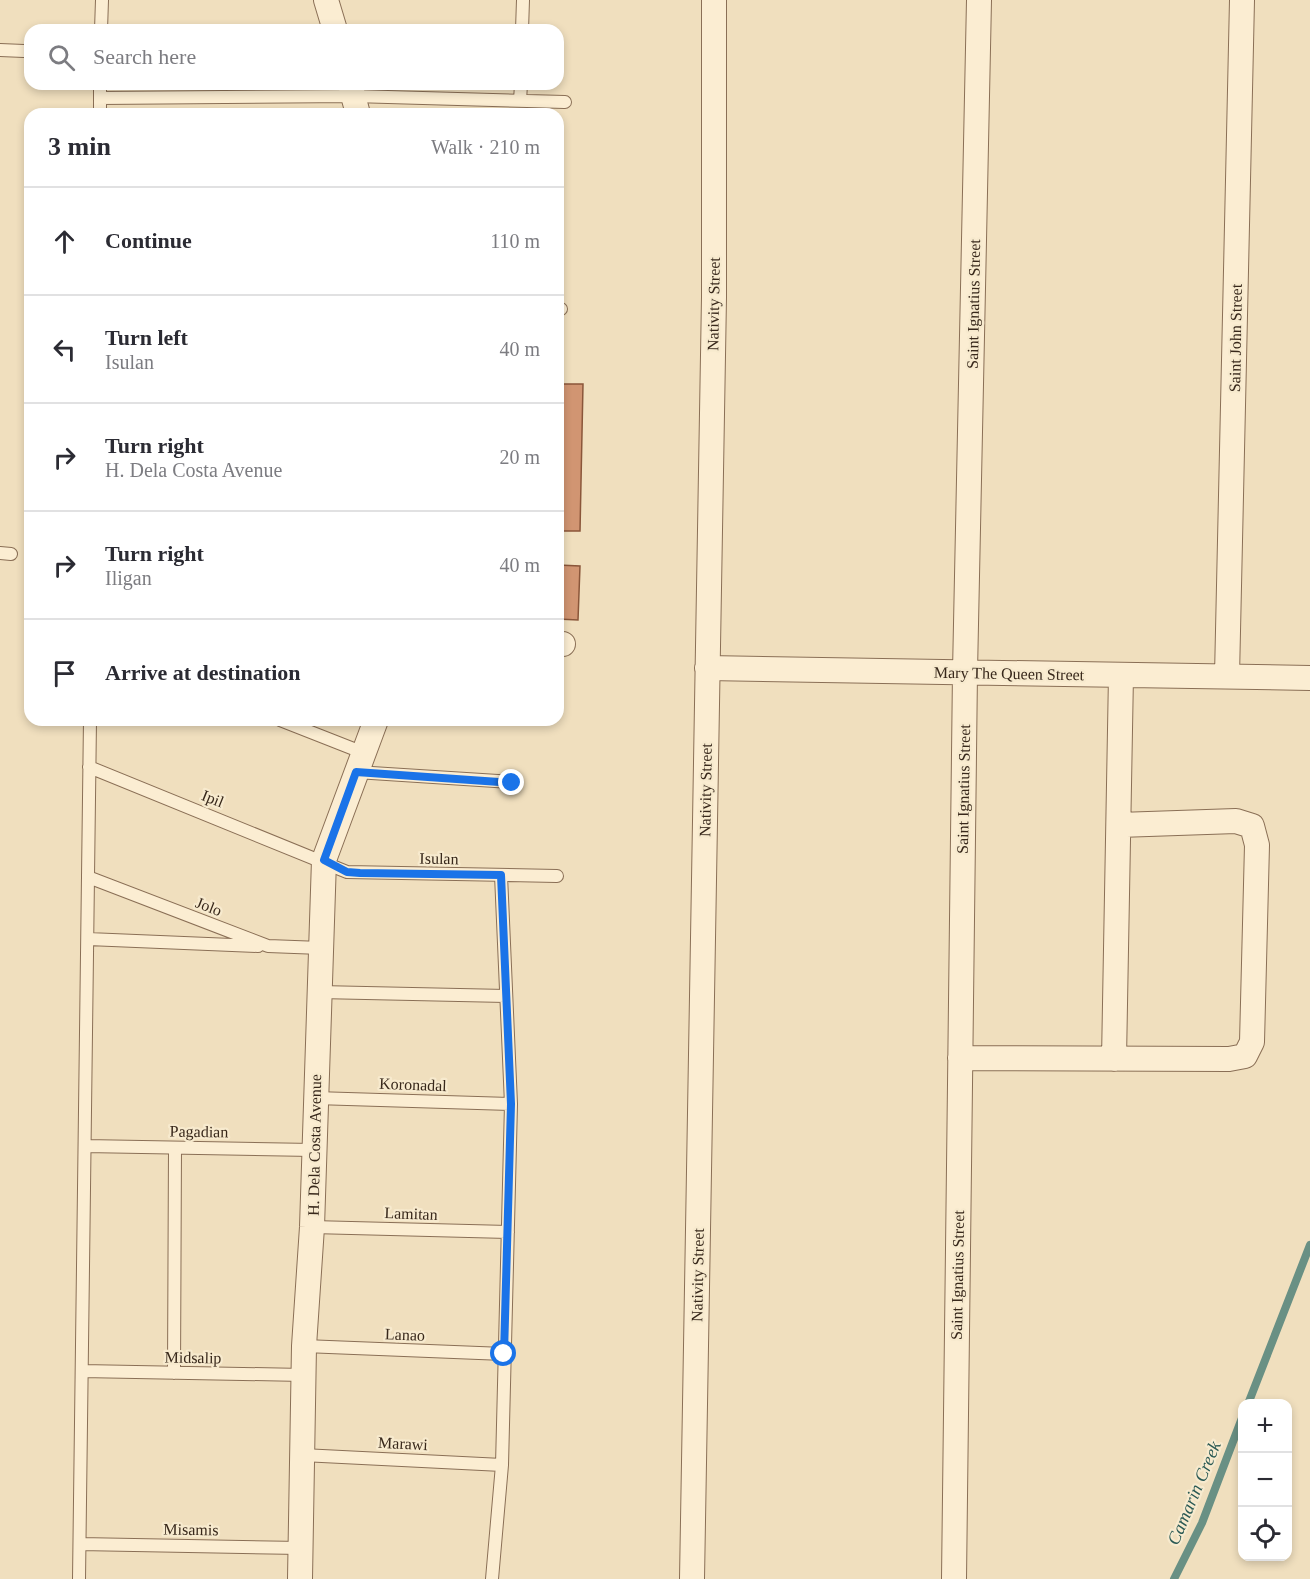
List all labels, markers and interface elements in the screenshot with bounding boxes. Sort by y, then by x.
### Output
search box [24,24,564,90]
icon: search [45,41,78,74]
text: Search here [93,44,196,69]
text: 3 min [48,132,111,161]
text: Walk · 210 m [431,136,540,158]
icon: ahead [48,225,81,258]
text: Continue [105,228,192,253]
text: 110 m [490,230,540,252]
street label: Saint Ignatius Street [964,238,984,369]
street label: Nativity Street [704,256,724,351]
street label: Saint John Street [1226,283,1245,392]
text: Turn left [105,325,188,350]
icon: left [48,333,81,366]
text: 40 m [499,338,540,360]
text: Isulan [105,351,154,373]
text: Turn right [105,433,204,458]
icon: right [48,441,81,474]
text: 20 m [499,446,540,468]
text: H. Dela Costa Avenue [105,459,282,481]
text: Turn right [105,541,204,566]
icon: right [48,549,81,582]
text: 40 m [499,554,540,576]
text: Iligan [105,567,152,589]
icon: arrive [48,657,81,690]
text: Arrive at destination [105,660,301,685]
street label: Mary The Queen Street [934,664,1085,684]
street label: Saint Ignatius Street [954,723,974,854]
street label: Nativity Street [696,742,716,837]
route end [498,769,524,795]
street label: Ipil [199,786,227,812]
street label: Isulan [419,850,459,867]
street label: Jolo [193,894,224,919]
street label: H. Dela Costa Avenue [305,1074,324,1216]
street label: Koronadal [379,1075,448,1094]
street label: Pagadian [170,1122,228,1142]
street label: Lamitan [384,1204,438,1223]
street label: Saint Ignatius Street [948,1209,968,1340]
street label: Nativity Street [688,1227,708,1322]
street label: Lanao [385,1325,425,1344]
route start [490,1340,516,1366]
street label: Midsalip [164,1349,222,1367]
map controls [1238,1399,1292,1561]
button: + [1238,1399,1292,1453]
street label: Marawi [378,1434,429,1453]
water label: Camarin Creek [1163,1437,1225,1548]
button: − [1238,1453,1292,1507]
button: locate [1238,1507,1292,1561]
street label: Misamis [163,1521,219,1538]

